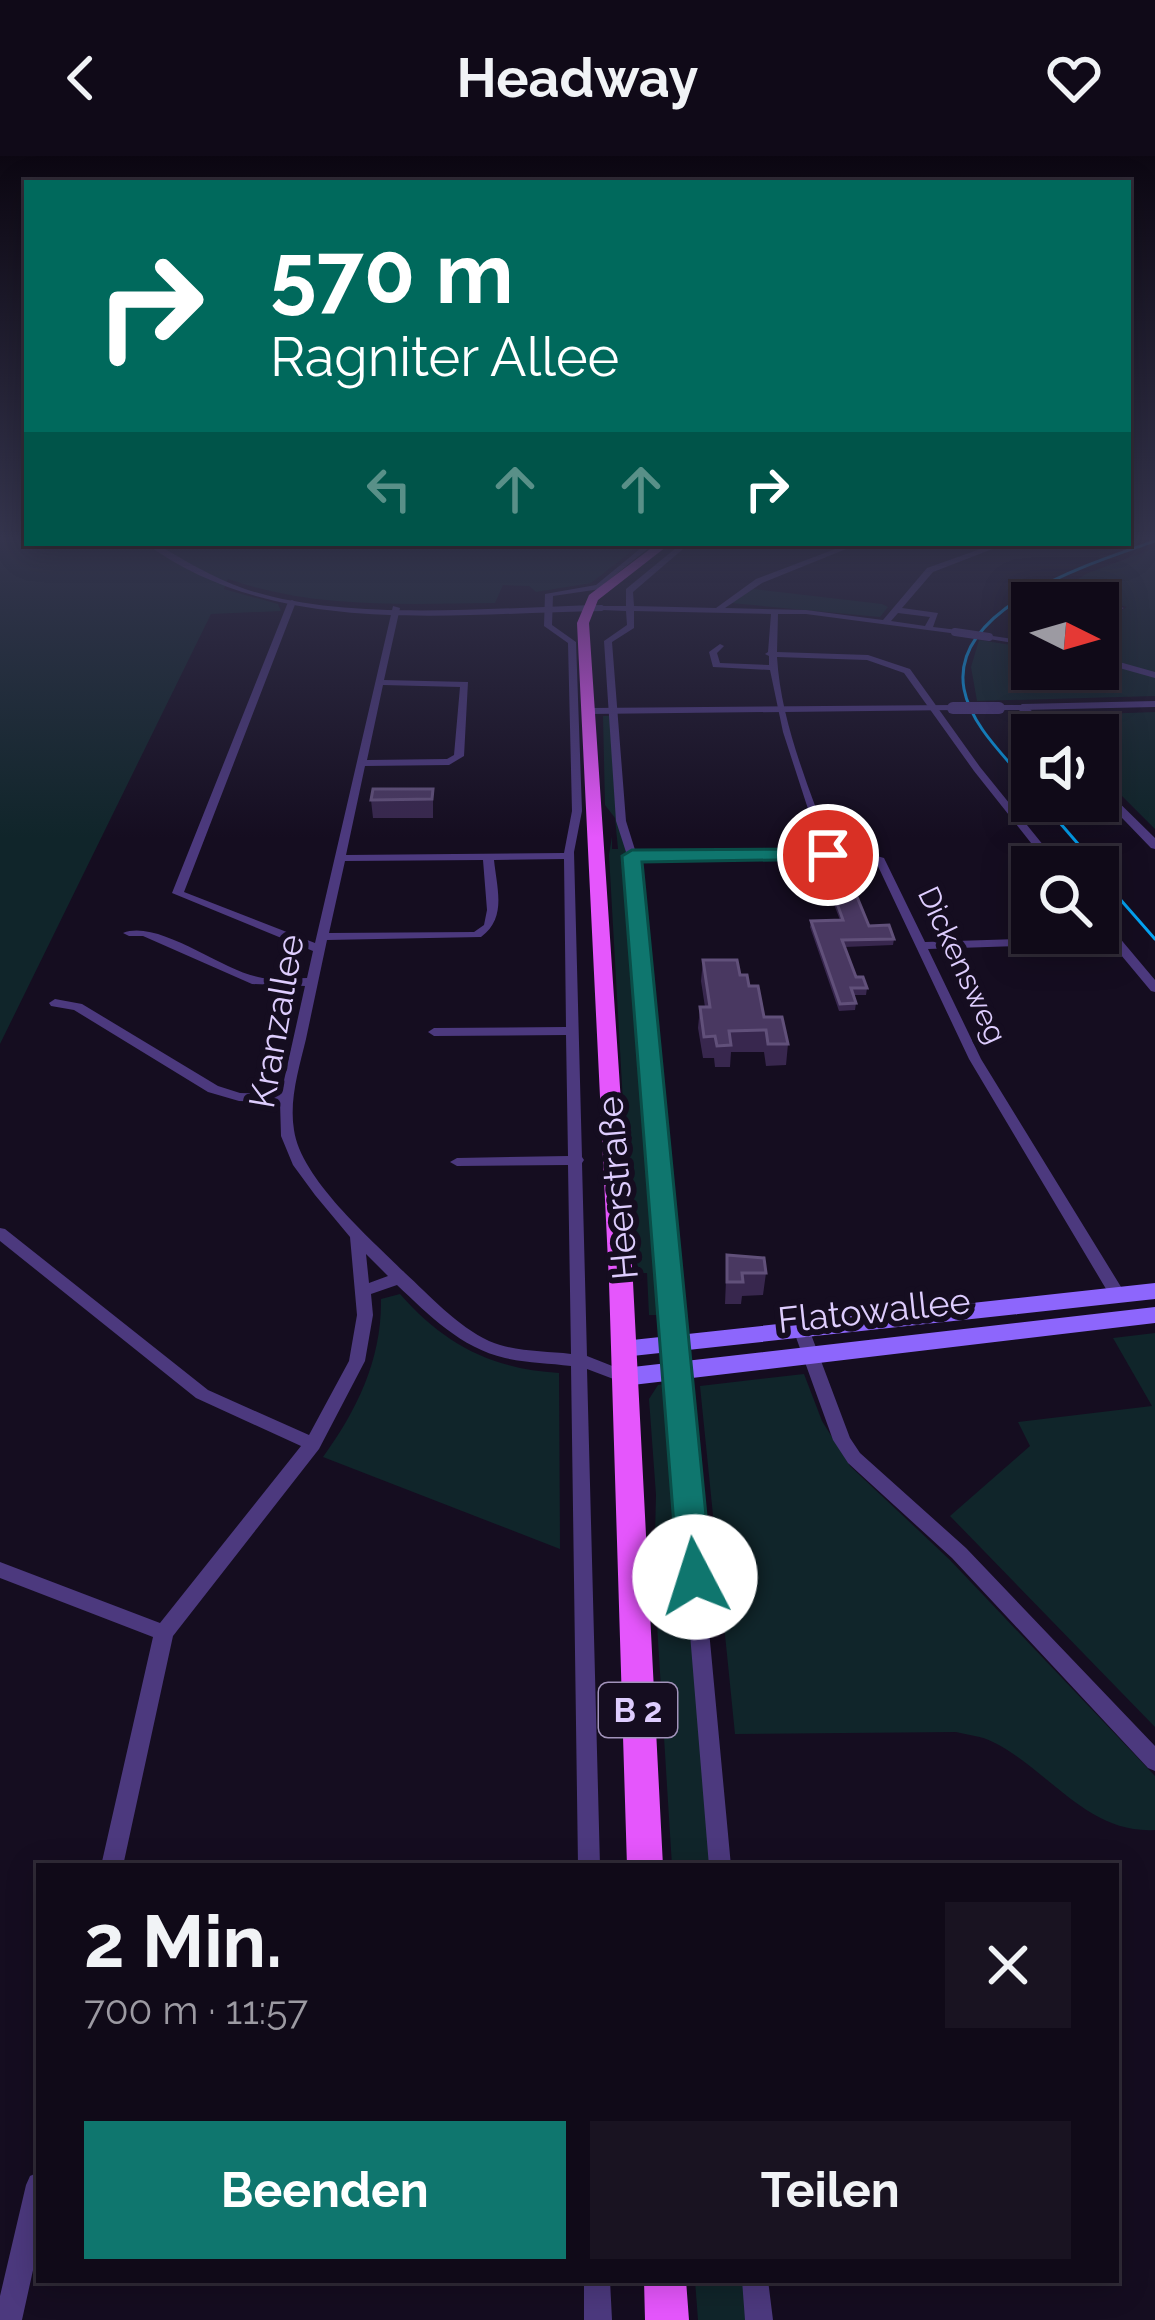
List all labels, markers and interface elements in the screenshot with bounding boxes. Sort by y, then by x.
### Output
icon: back [48,45,114,111]
icon: heart [1041,45,1107,111]
text: Headway [457,46,698,110]
text: 570 m [270,224,514,323]
icon: right [72,228,228,384]
text: Ragniter Allee [270,325,619,389]
icon: left [356,456,422,522]
icon: ahead [482,456,548,522]
icon: ahead [608,456,674,522]
icon: right [734,456,800,522]
north arrow [1011,582,1119,690]
map controls [1011,582,1119,954]
button: sound [1011,714,1119,822]
pin [777,804,879,906]
icon: arrive [795,822,861,888]
button: search [1011,846,1119,954]
street label: Dickensweg [911,881,1014,1049]
street label: Kranzallee [240,931,312,1111]
street label: Heerstraße [588,1095,646,1281]
street label: Flatowallee [776,1279,972,1341]
position arrow [632,1514,758,1640]
road number: B 2 [599,1683,677,1737]
text: 2 Min. [84,1899,282,1984]
button: close [945,1902,1071,2028]
text: 700 m · 11:57 [84,1987,308,2033]
button: Beenden [84,2121,566,2259]
button: Teilen [590,2121,1071,2259]

